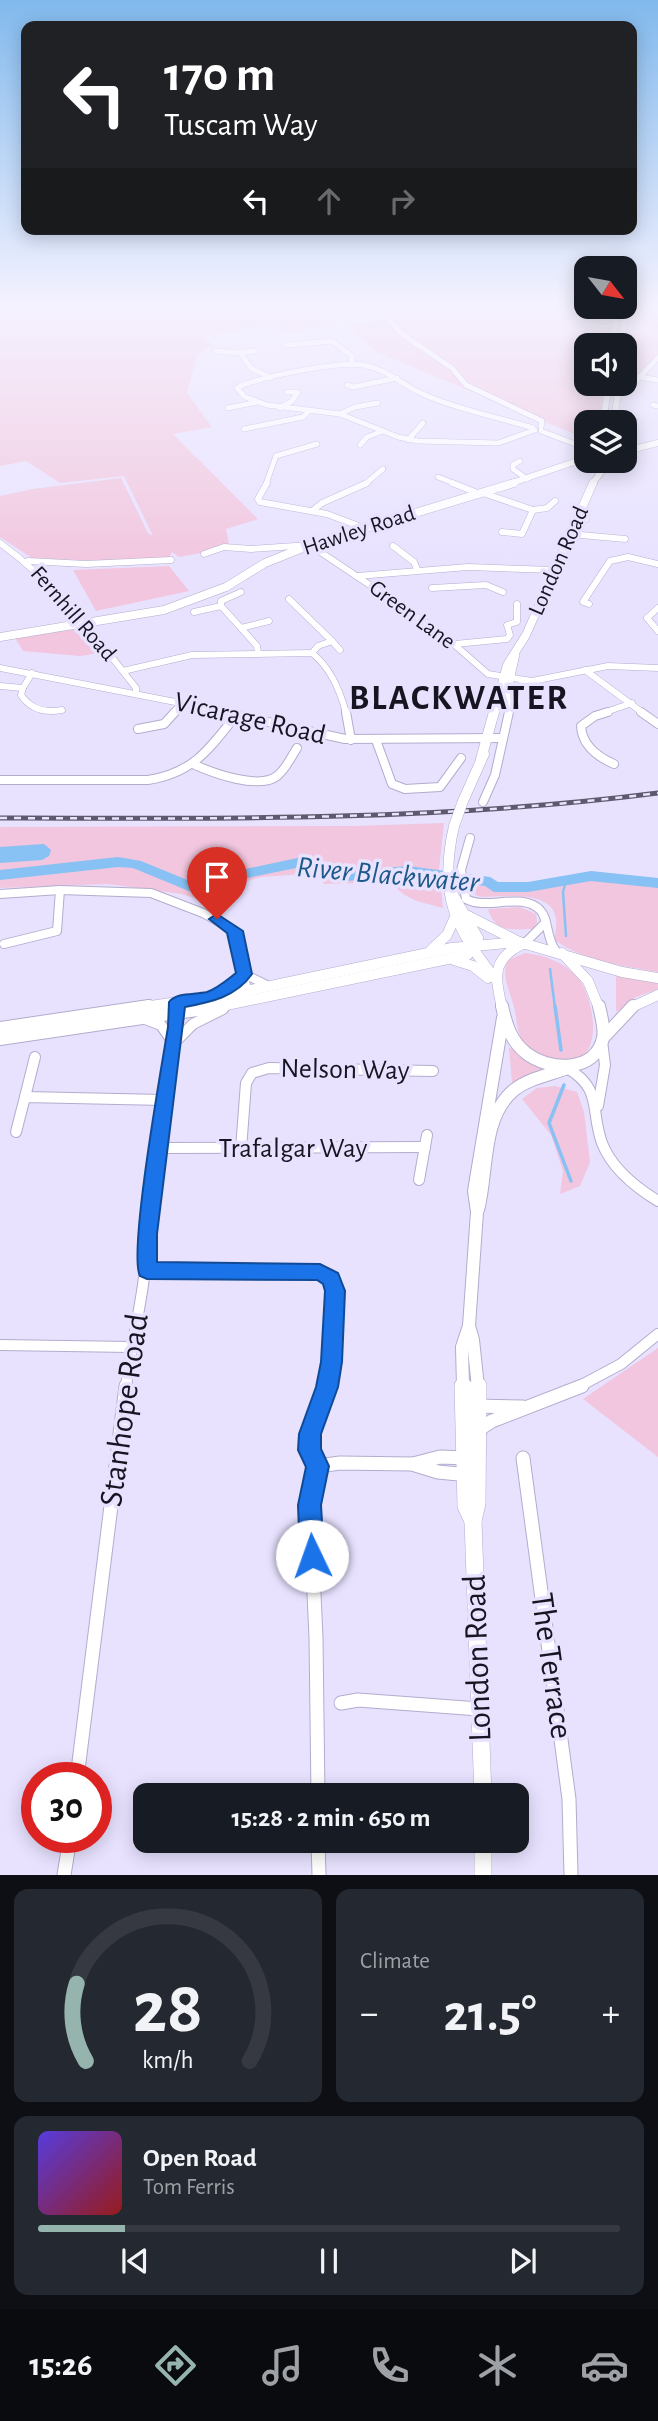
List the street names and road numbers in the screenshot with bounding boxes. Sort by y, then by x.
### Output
street label: Hawley Road [300,502,418,560]
street label: London Road [525,503,593,619]
street label: Fernhill Road [26,562,120,666]
street label: Green Lane [365,576,459,654]
street label: Vicarage Road [172,688,328,750]
street label: Nelson Way [280,1055,410,1085]
street label: Trafalgar Way [218,1135,368,1163]
street label: Stanhope Road [95,1311,155,1509]
street label: London Road [459,1574,497,1742]
street label: The Terrace [524,1591,578,1741]

